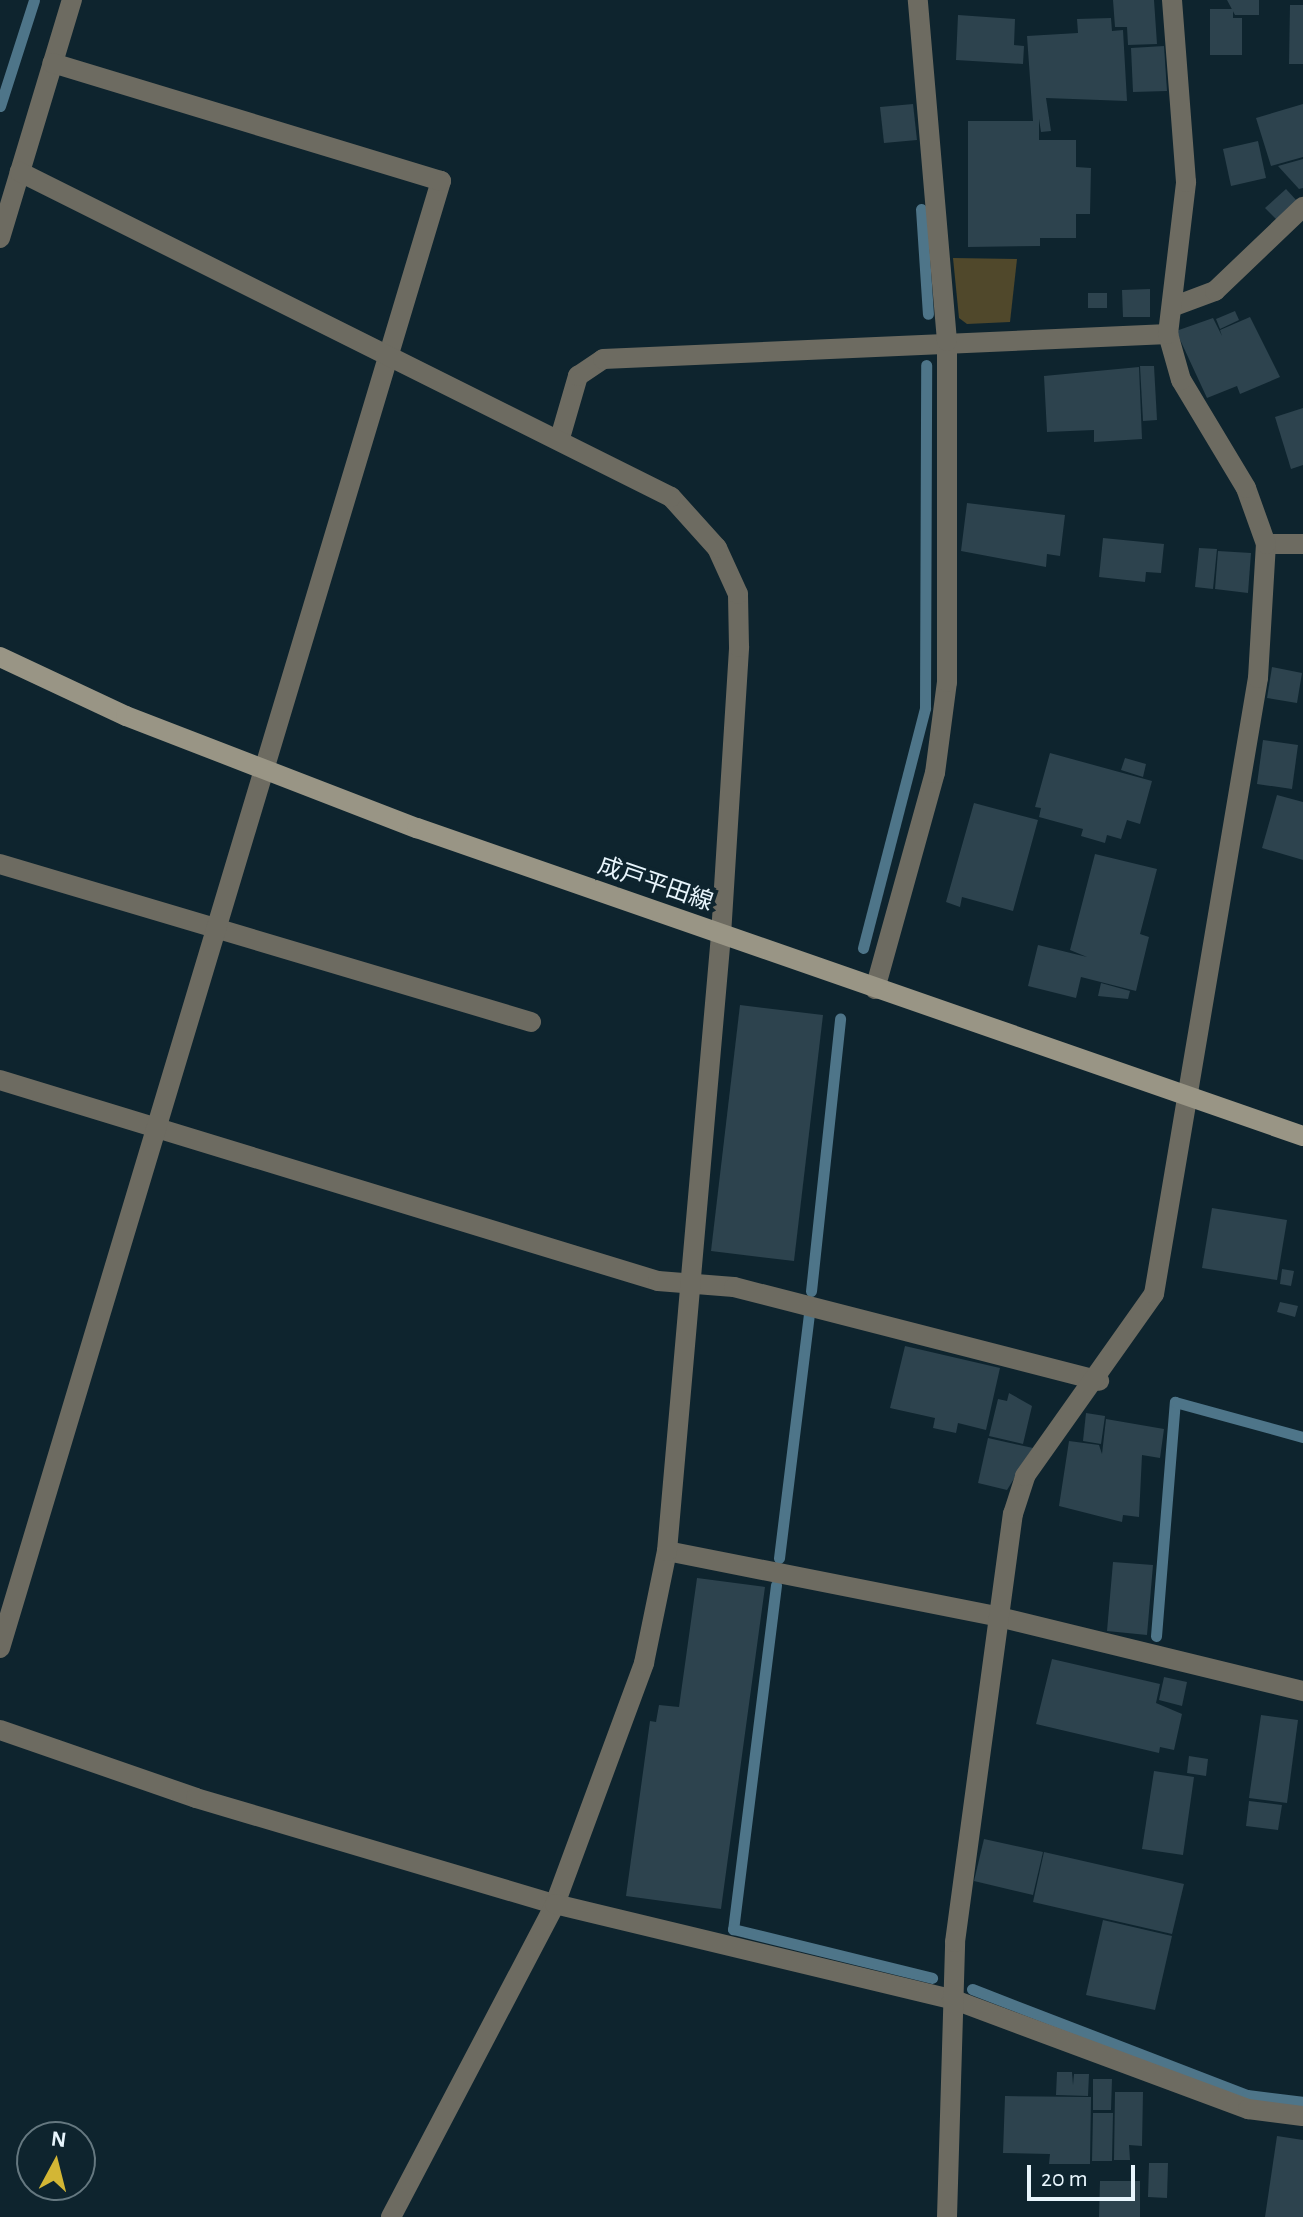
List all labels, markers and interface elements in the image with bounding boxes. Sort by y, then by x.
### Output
street label: 成戸平田線 [594,852,716,918]
north arrow [16,2121,96,2201]
text: N [50,2127,68,2151]
scale bar [1031,2149,1139,2199]
text: 20 m [1041,2167,1088,2191]

